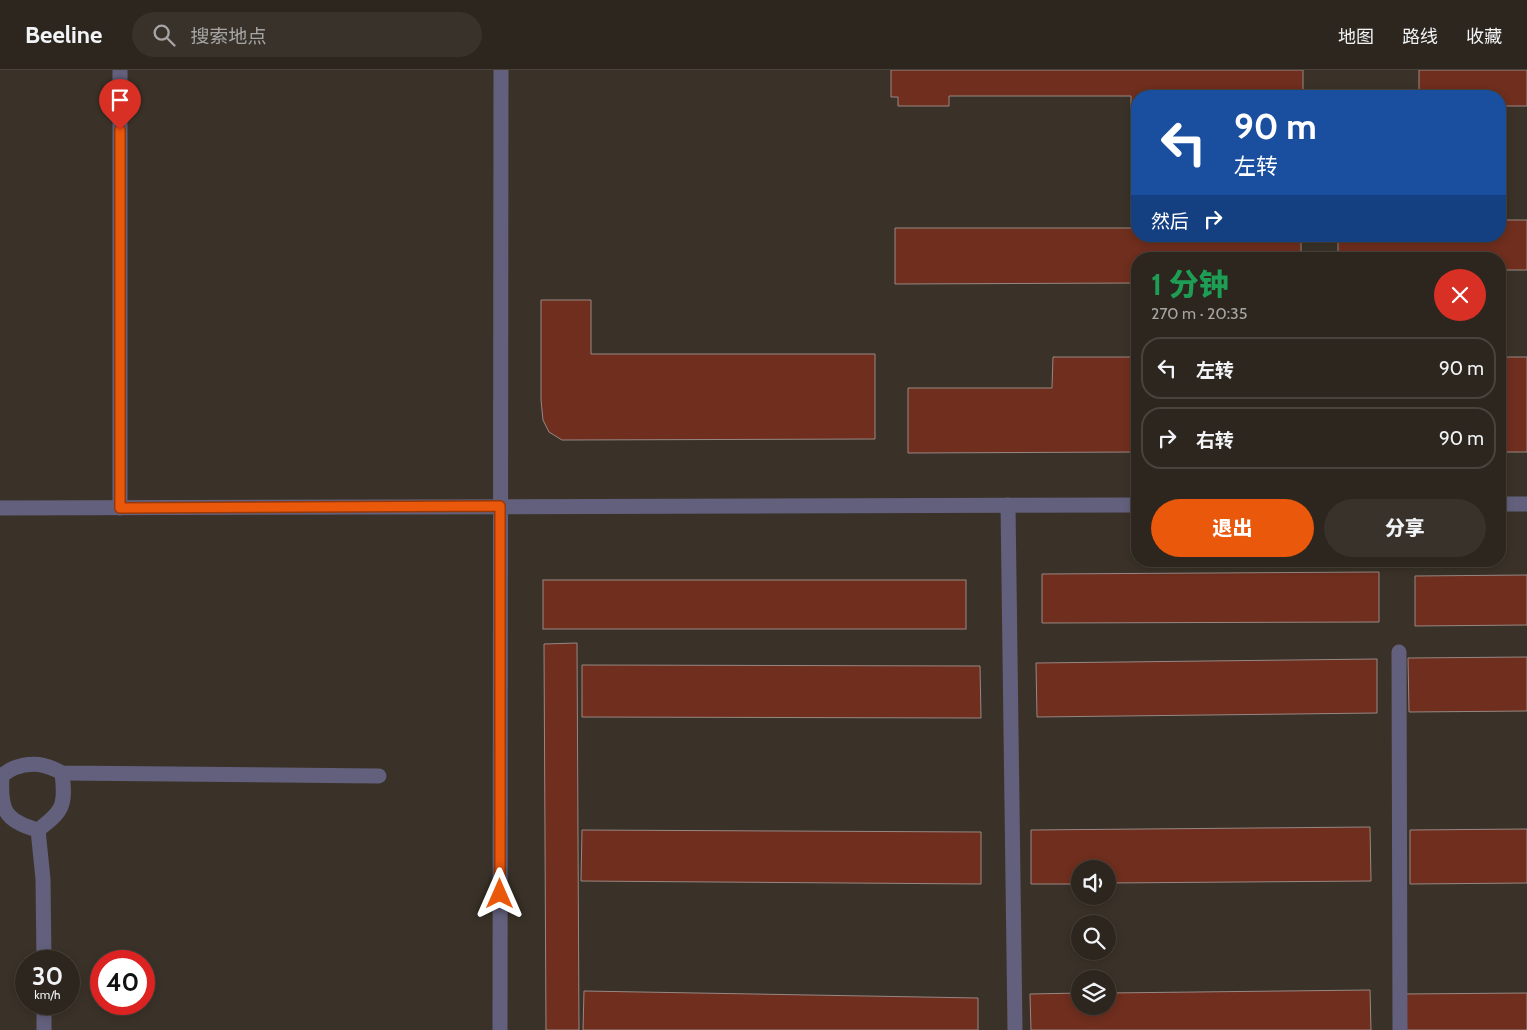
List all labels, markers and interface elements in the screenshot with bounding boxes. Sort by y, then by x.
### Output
search box [132,12,482,57]
text: Beeline [25,20,102,49]
icon: search [150,21,178,49]
text: 搜索地点 [190,25,266,48]
text: 地图 [1338,26,1374,48]
text: 路线 [1402,26,1438,48]
text: 收藏 [1466,26,1502,48]
pin [99,79,141,130]
icon: arrive [106,86,134,114]
text: 90 m [1234,105,1317,148]
icon: left [1151,110,1216,175]
text: 左转 [1234,153,1278,180]
icon: right [1199,205,1227,233]
text: 然后 [1151,210,1189,233]
text: 1 分钟 [1151,266,1229,303]
button: close [1434,269,1486,321]
text: 270 m · 20:35 [1151,304,1247,323]
icon: left [1153,354,1181,382]
text: 90 m [1439,357,1484,380]
text: 左转 [1196,359,1234,382]
icon: right [1153,424,1181,452]
text: 90 m [1439,427,1484,450]
text: 右转 [1196,429,1234,452]
button: 退出 [1151,499,1314,557]
button: 分享 [1324,499,1486,557]
map controls [1071,860,1116,1015]
button: sound [1071,860,1116,905]
position arrow [473,867,525,919]
button: search [1071,915,1116,960]
speed limit sign: 40 [90,950,155,1015]
text: 30 [32,961,63,991]
button: layers [1071,970,1116,1015]
text: km/h [34,987,61,1002]

